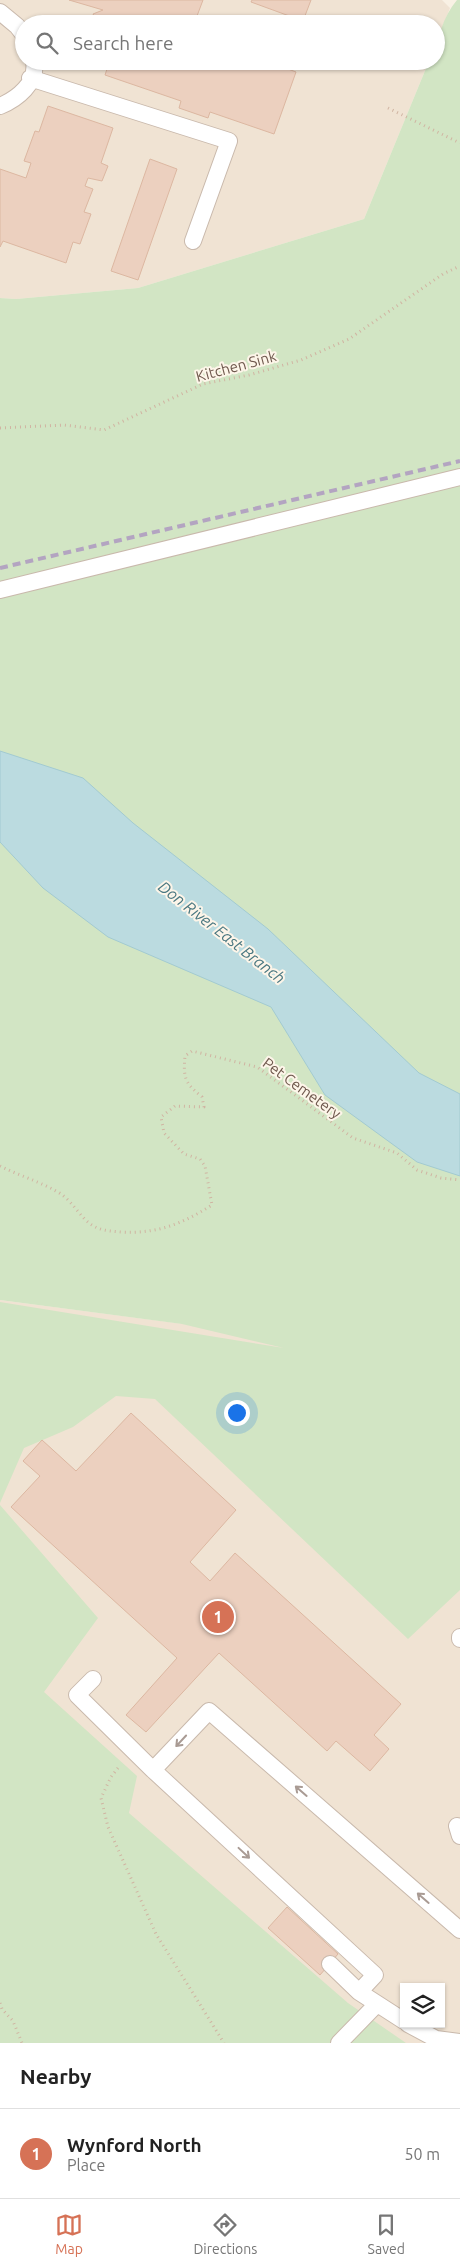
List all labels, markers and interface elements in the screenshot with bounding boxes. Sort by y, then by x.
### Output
search box [15,15,445,70]
icon: search [33,29,61,57]
text: Search here [73,32,173,54]
street label: Kitchen Sink [194,347,278,385]
water label: Don River East Branch [155,877,289,987]
street label: Pet Cemetery [260,1054,344,1122]
your location [224,1400,250,1426]
pin: 1 [202,1598,234,1636]
one-way arrow [175,1735,187,1747]
one-way arrow [294,1785,307,1797]
one-way arrow [237,1848,250,1859]
one-way arrow [417,1892,430,1903]
map controls [400,1983,445,2028]
button: layers [400,1983,445,2028]
text: Nearby [20,2064,91,2088]
text: Wynford North [67,2134,202,2156]
text: 1 [31,2145,41,2163]
text: 50 m [404,2145,440,2163]
text: Place [67,2156,105,2174]
tab: Map [55,2211,83,2257]
tab: Directions [193,2211,257,2257]
tab: Saved [368,2211,405,2257]

